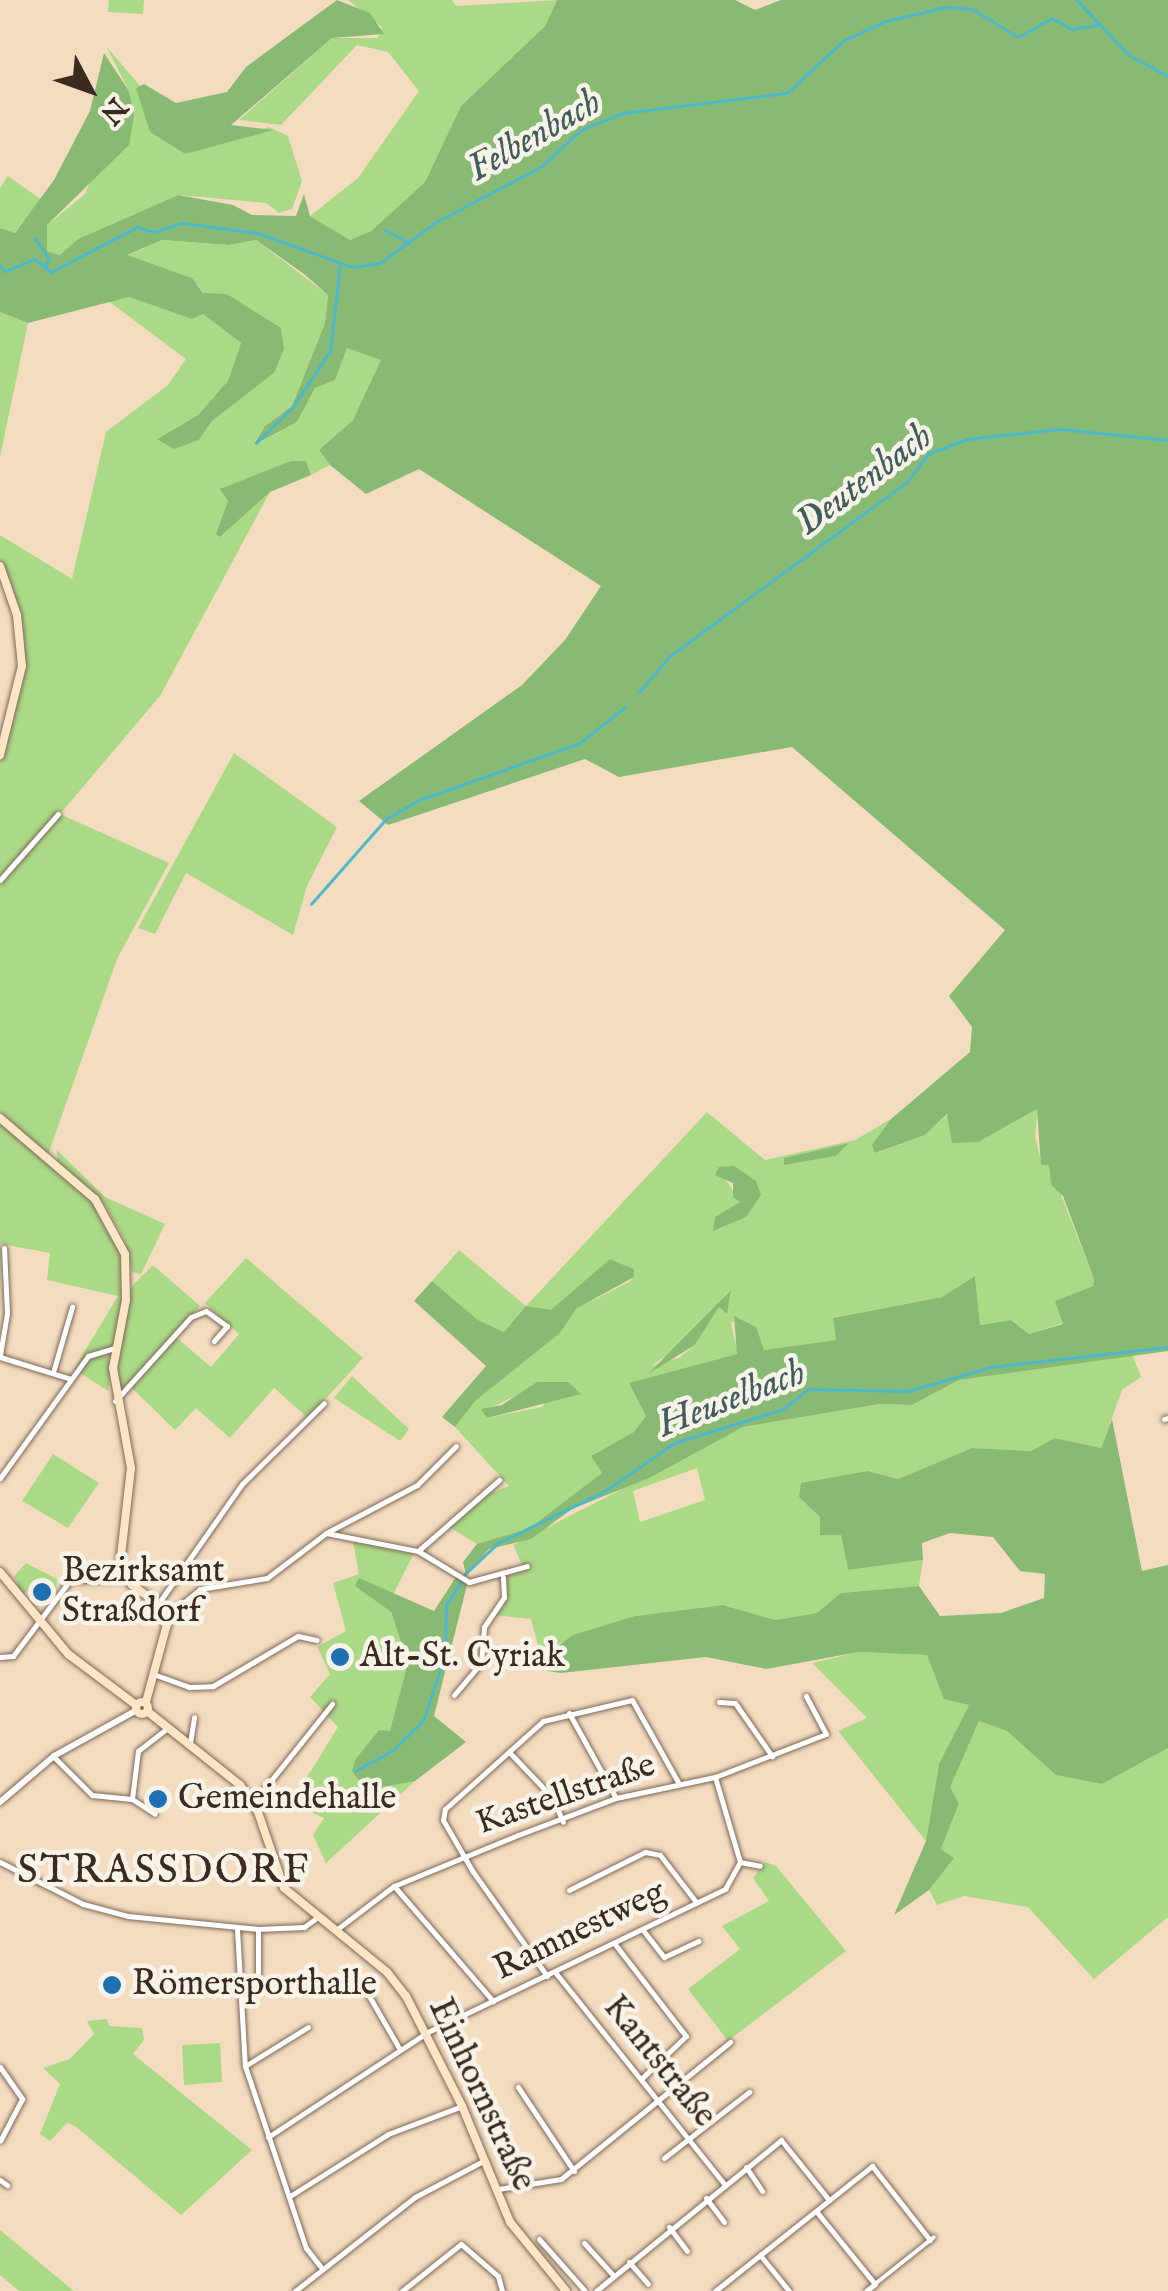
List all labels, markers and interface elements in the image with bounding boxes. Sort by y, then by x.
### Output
north arrow [40,40,140,140]
water label: Felbenbach [460,81,610,193]
text: N [92,89,134,131]
water label: Deutenbach [788,415,942,547]
water label: Heuselbach [652,1351,812,1449]
place label: Bezirksamt Straßdorf [62,1551,225,1633]
marker: Bezirksamt Straßdorf [31,1581,53,1603]
place label: Alt-St. Cyriak [360,1636,565,1678]
marker: Alt-St. Cyriak [329,1646,351,1668]
street label: Kastellstraße [471,1745,661,1845]
place label: Gemeindehalle [178,1778,396,1820]
marker: Gemeindehalle [147,1788,169,1810]
district label: STRASSDORF [17,1848,311,1896]
street label: Ramnestweg [487,1871,673,1991]
place label: Römersporthalle [132,1964,377,2006]
marker: Römersporthalle [101,1974,123,1996]
street label: Kantstraße [593,1988,725,2136]
street label: Einhornstraße [418,1992,544,2198]

